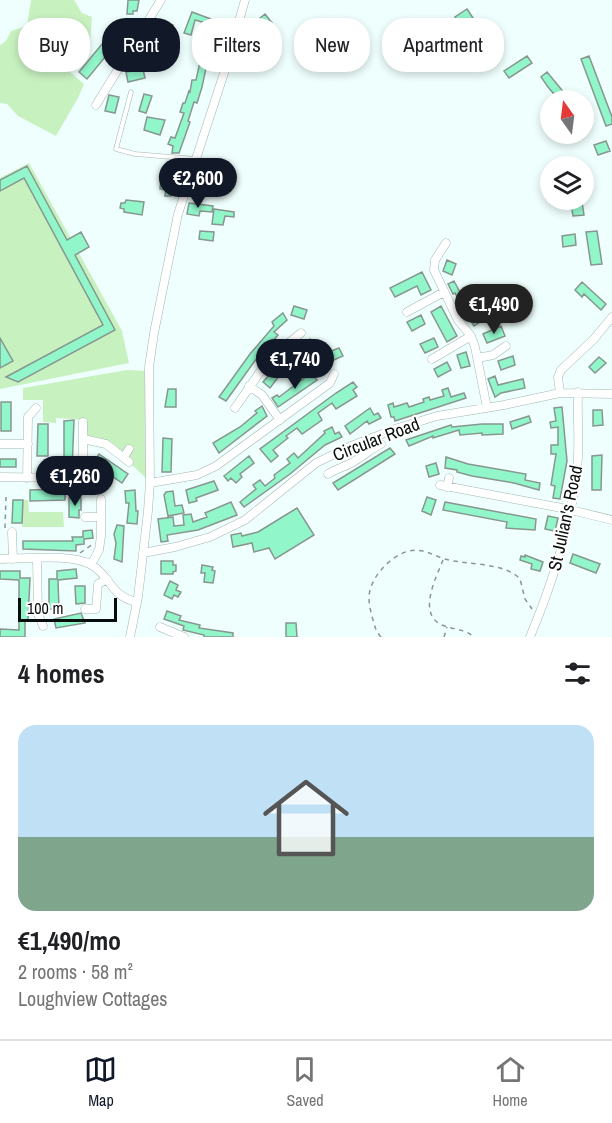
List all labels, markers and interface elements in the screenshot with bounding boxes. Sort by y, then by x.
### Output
chip: Buy [18,18,90,72]
chip: Rent [102,18,180,72]
chip: Filters [192,18,282,72]
chip: New [294,18,370,72]
chip: Apartment [382,18,504,72]
north arrow [540,90,594,144]
map controls [540,90,594,210]
button: layers [540,156,594,210]
pin: €2,600 [149,158,247,209]
text: €2,600 [173,164,223,191]
pin: €1,490 [445,284,543,335]
text: €1,490 [469,290,519,317]
pin: €1,740 [246,339,344,390]
text: €1,740 [270,345,320,372]
street label: Circular Road [329,411,423,467]
pin: €1,260 [26,456,124,507]
text: €1,260 [50,462,100,489]
street label: St Julian's Road [542,463,588,573]
scale bar [18,595,117,622]
text: 100 m [27,597,63,619]
text: 4 homes [18,656,105,691]
icon: filters [561,657,594,690]
icon: home [252,764,360,872]
text: €1,490/mo [18,923,121,958]
text: 2 rooms · 58 m² [18,958,133,985]
text: Loughview Cottages [18,985,168,1012]
tab: Map [84,1053,117,1111]
tab: Saved [286,1053,324,1111]
tab: Home [493,1053,528,1111]

